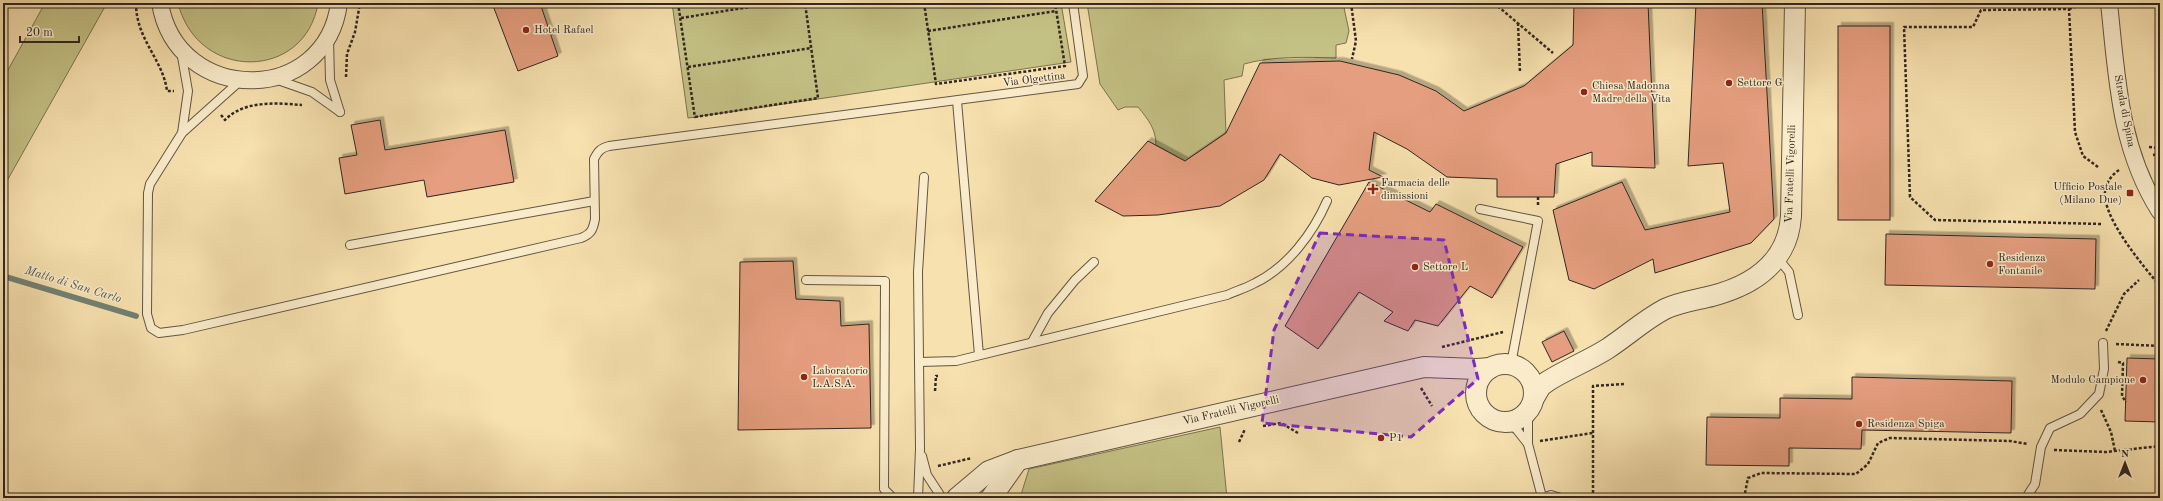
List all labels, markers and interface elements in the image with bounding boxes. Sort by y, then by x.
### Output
scale bar [20,18,79,44]
marker: Hotel Rafael [521,25,531,35]
place label: Hotel Rafael [534,25,594,36]
text: 20 m [26,27,53,39]
street label: Via Olgettina [1002,71,1067,89]
street label: Strada di Spina [2112,74,2137,149]
marker: Settore G [1724,78,1734,88]
place label: Settore G [1737,78,1783,89]
place label: Chiesa Madonna Madre della Vita [1592,81,1671,105]
marker: Chiesa Madonna Madre della Vita [1579,87,1589,97]
street label: Via Fratelli Vigorelli [1784,125,1798,223]
place label: Farmacia delle dimissioni [1381,178,1450,202]
place label: Ufficio Postale (Milano Due) [2053,182,2122,206]
marker: Farmacia delle dimissioni [1368,184,1378,194]
marker: Ufficio Postale (Milano Due) [2125,188,2135,198]
place label: Residenza Fontanile [1998,253,2046,277]
marker: Residenza Fontanile [1985,259,1995,269]
marker: Settore L [1410,262,1420,272]
place label: Settore L [1423,262,1468,273]
water label: Matto di San Carlo [22,264,123,306]
place label: Laboratorio L.A.S.A. [812,366,868,390]
marker: Laboratorio L.A.S.A. [799,372,809,382]
place label: Modulo Campione [2051,375,2135,386]
marker: Modulo Campione [2138,375,2148,385]
street label: Via Fratelli Vigorelli [1182,395,1280,427]
marker: Residenza Spiga [1854,419,1864,429]
place label: Residenza Spiga [1867,419,1945,430]
marker: P1 [1376,433,1386,443]
place label: P1 [1389,433,1403,444]
north arrow [2105,443,2145,483]
text: N [2121,449,2130,460]

